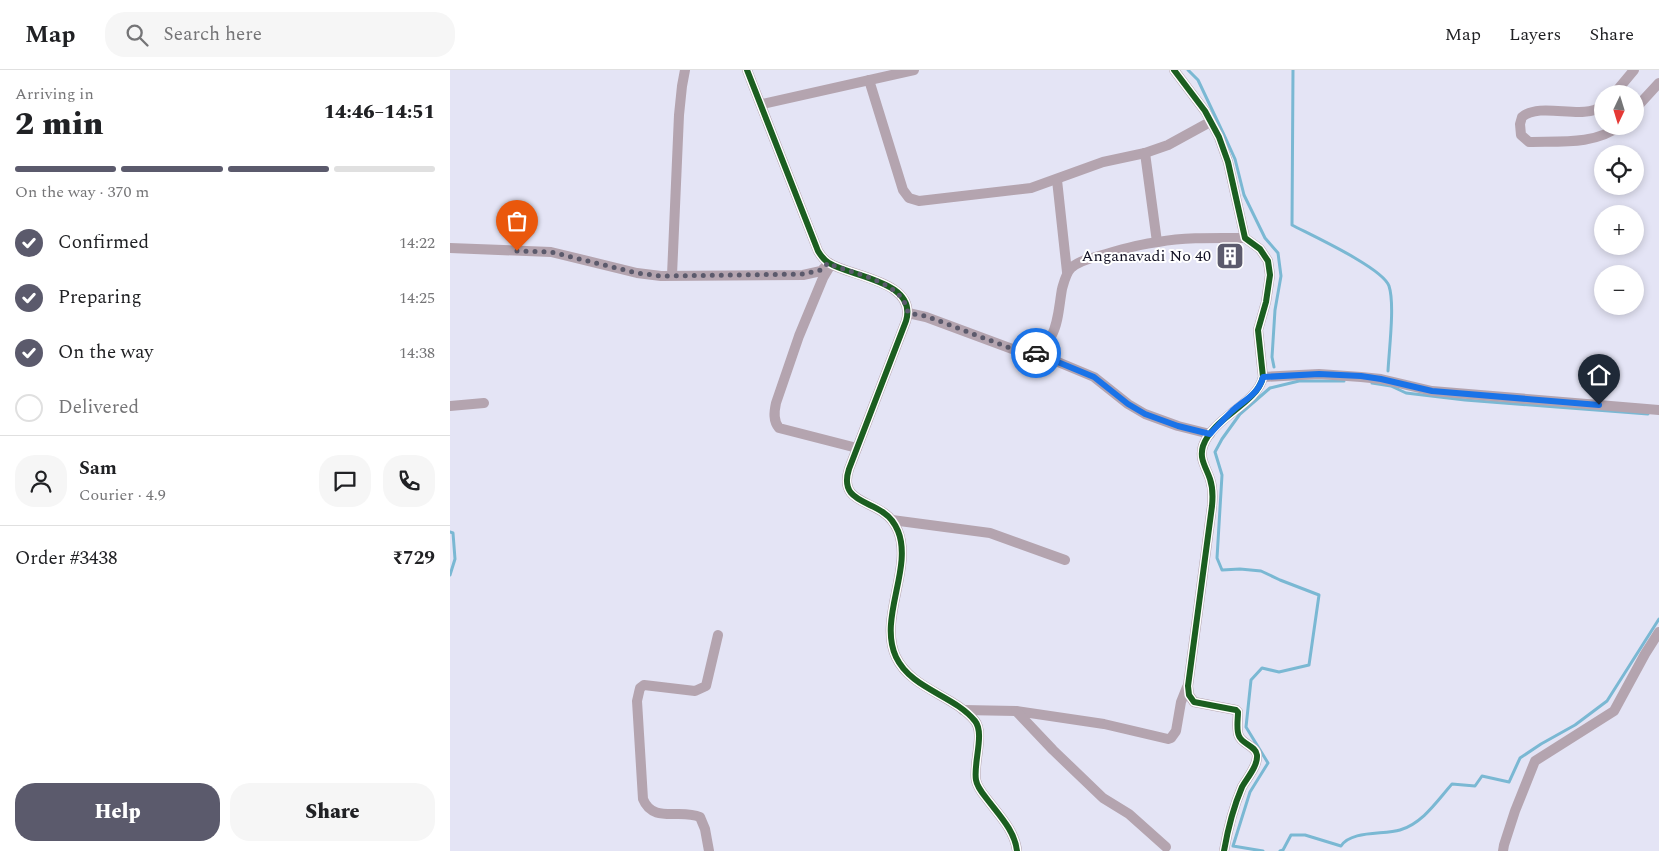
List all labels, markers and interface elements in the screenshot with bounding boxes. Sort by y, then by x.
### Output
search box [105,12,455,57]
text: Map [25,17,75,53]
text: Search here [163,20,262,49]
icon: search [123,21,151,49]
text: Map [1445,21,1481,48]
text: Layers [1509,21,1561,48]
text: Share [1589,21,1634,48]
text: Arriving in [15,82,94,106]
north arrow [1594,85,1644,135]
map controls [1594,85,1644,315]
text: 14:46–14:51 [324,98,435,127]
text: 2 min [15,100,103,149]
button: locate [1594,145,1644,195]
text: On the way · 370 m [15,180,149,204]
pin [496,200,538,251]
button: + [1594,205,1644,255]
icon: bag [503,207,531,235]
text: Confirmed [58,228,149,257]
icon: check [15,229,43,257]
text: 14:22 [399,231,435,255]
building icon: Anganavadi No 40 [1215,241,1245,271]
place label: Anganavadi No 40 [1081,244,1211,268]
button: − [1594,265,1644,315]
text: Preparing [58,283,142,312]
icon: check [15,284,43,312]
text: 14:25 [399,286,435,310]
courier [1011,328,1061,378]
text: On the way [58,338,154,367]
icon: check [15,339,43,367]
icon: car [1022,339,1050,367]
text: 14:38 [399,341,435,365]
pin [1578,354,1620,405]
icon: home [1585,361,1613,389]
text: Delivered [58,393,139,422]
text: Sam [79,454,117,483]
button: person [15,455,67,507]
button: chat [319,455,371,507]
button: phone [383,455,435,507]
text: Courier · 4.9 [79,483,166,507]
text: Order #3438 [15,544,118,573]
text: ₹729 [392,544,435,573]
button: Help [15,783,220,841]
button: Share [230,783,435,841]

